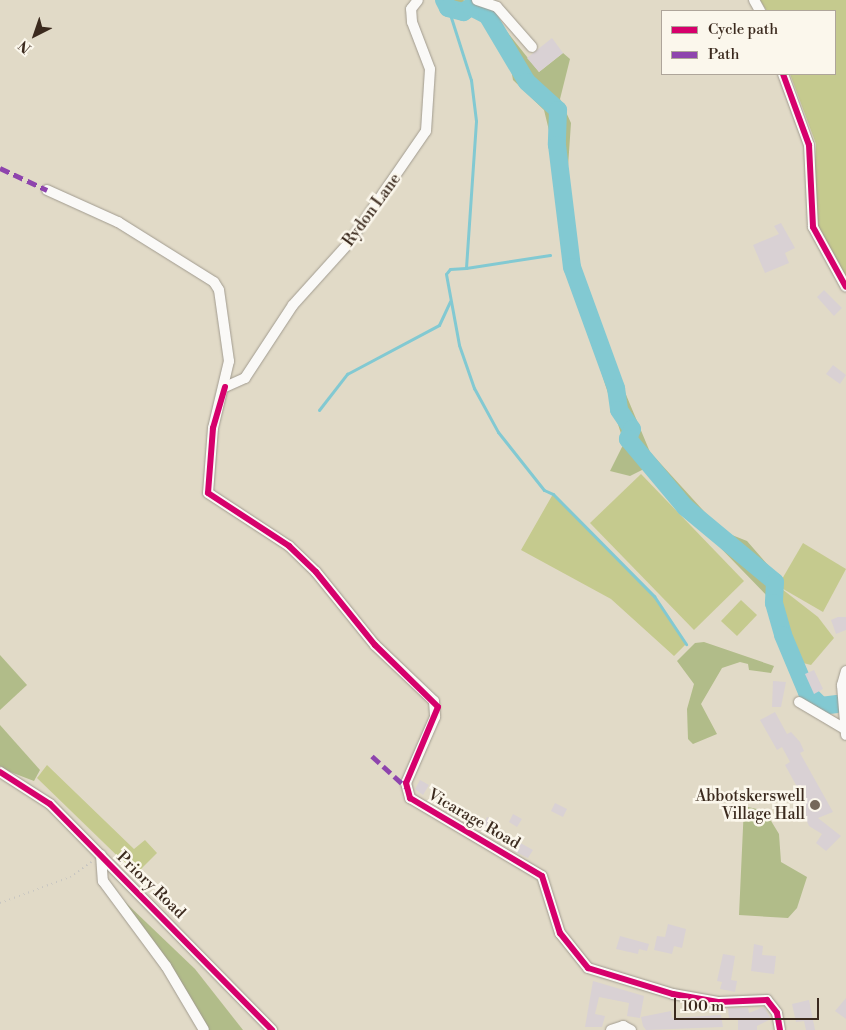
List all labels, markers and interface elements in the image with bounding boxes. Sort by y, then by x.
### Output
north arrow [10,10,60,60]
legend [661,10,836,75]
text: Cycle path [708,20,778,39]
text: N [15,36,35,57]
text: Path [708,45,740,64]
street label: Rydon Lane [339,170,405,250]
street label: Vicarage Road [424,785,524,853]
place label: Abbotskerswell Village Hall [696,786,805,824]
marker: Abbotskerswell Village Hall [809,799,821,811]
street label: Priory Road [113,847,189,923]
scale bar [676,988,821,1020]
text: 100 m [682,997,724,1016]

